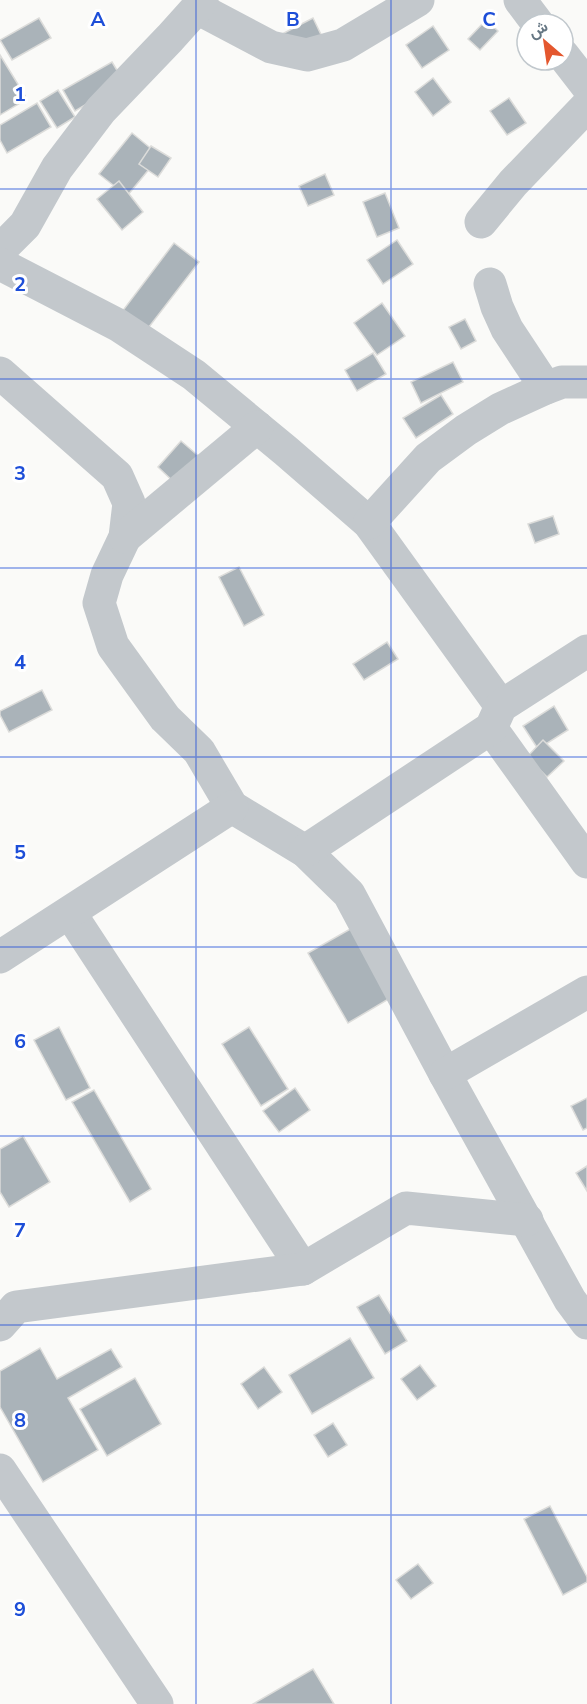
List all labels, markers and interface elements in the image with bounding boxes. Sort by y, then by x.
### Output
text: A [91,6,106,33]
text: B [286,6,300,33]
text: C [482,6,496,33]
north arrow [515,12,575,72]
text: ش [524,15,552,44]
text: 1 [14,81,26,108]
text: 2 [14,271,26,298]
text: 3 [14,460,26,487]
text: 4 [14,649,26,676]
text: 5 [14,839,26,866]
text: 6 [14,1028,26,1055]
text: 7 [14,1217,26,1244]
text: 8 [14,1407,26,1434]
text: 9 [14,1596,26,1623]

